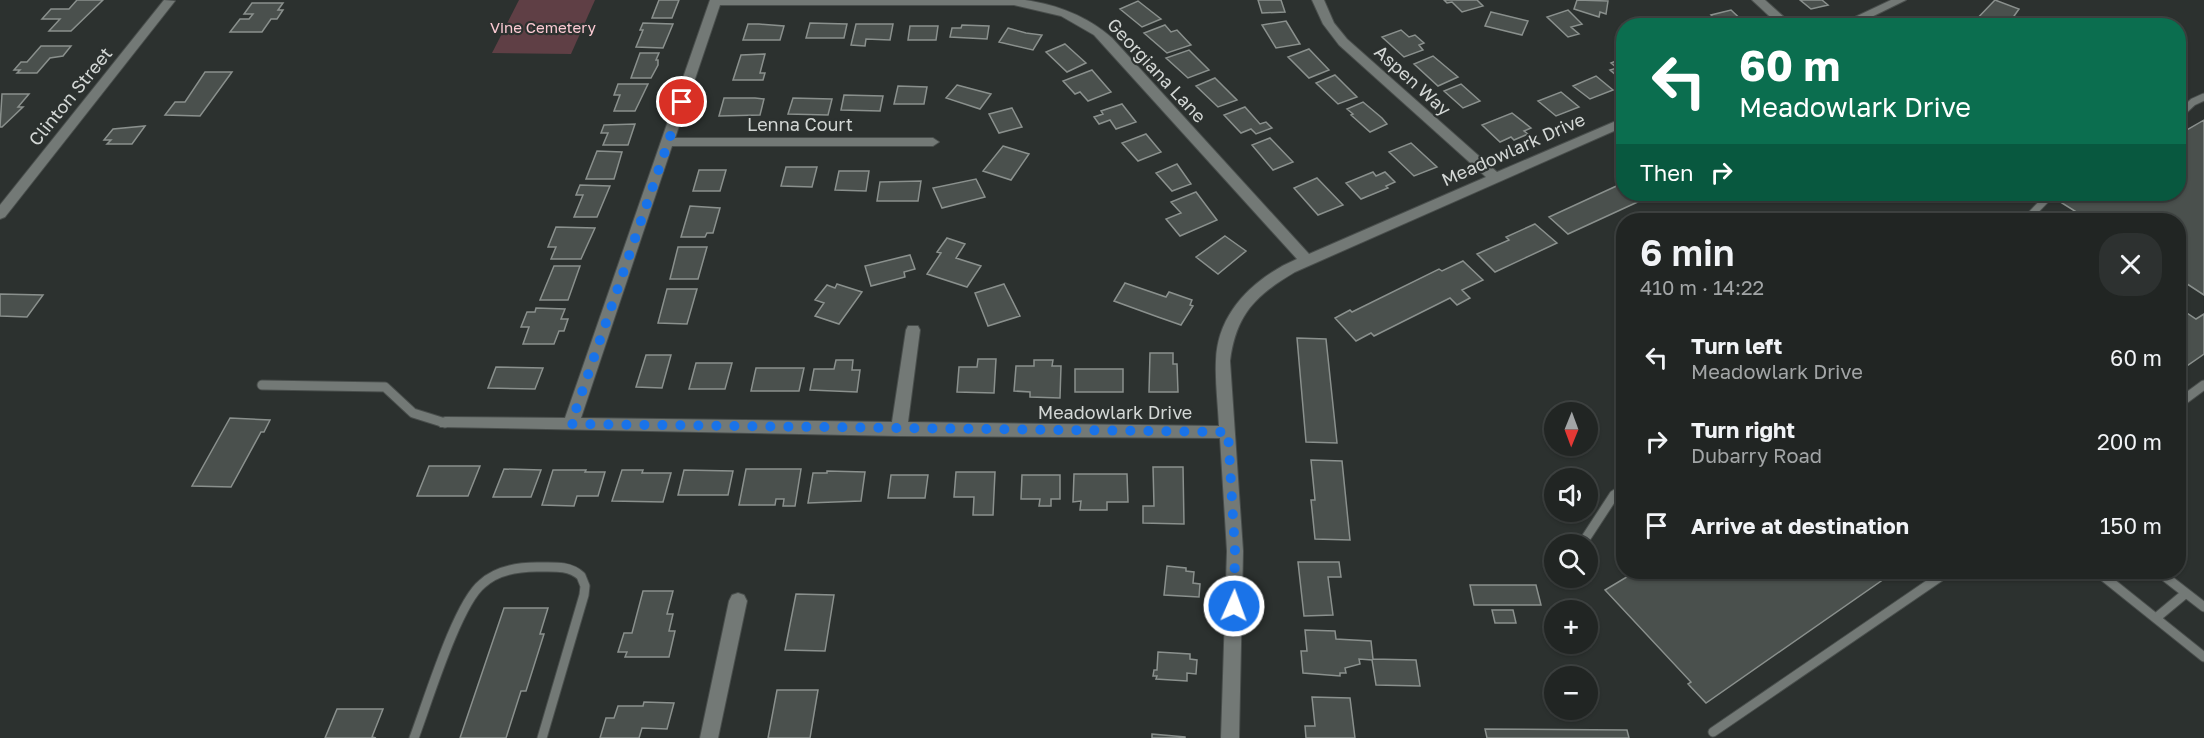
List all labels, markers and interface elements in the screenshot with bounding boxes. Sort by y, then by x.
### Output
street label: Georgiana Lane [1103,13,1211,127]
park label: Vine Cemetery [490,18,597,36]
street label: Aspen Way [1370,40,1456,120]
text: 60 m [1739,40,1840,90]
street label: Clinton Street [24,42,116,150]
icon: left [1640,42,1718,120]
pin [656,76,707,127]
icon: arrive [665,85,698,118]
text: Meadowlark Drive [1739,91,1971,123]
street label: Meadowlark Drive [1438,108,1588,190]
street label: Lenna Court [747,113,853,135]
icon: right [1705,156,1738,189]
text: Then [1640,159,1693,186]
text: 6 min [1640,231,1735,274]
button: close [2099,233,2162,296]
text: 410 m · 14:22 [1640,275,1764,299]
text: Turn left [1691,332,1782,359]
icon: left [1640,341,1673,374]
text: 60 m [2110,344,2162,371]
text: Meadowlark Drive [1691,359,1863,383]
street label: Meadowlark Drive [1038,401,1192,423]
north arrow [1544,402,1598,456]
map controls [1544,402,1598,720]
text: Turn right [1691,416,1795,443]
icon: right [1640,425,1673,458]
text: 200 m [2097,428,2162,455]
text: Dubarry Road [1691,443,1822,467]
button: sound [1544,468,1598,522]
icon: arrive [1640,509,1673,542]
text: Arrive at destination [1691,512,1909,539]
text: 150 m [2100,512,2162,539]
button: search [1544,534,1598,588]
position arrow [1202,574,1266,638]
button: + [1544,600,1598,654]
button: − [1544,666,1598,720]

